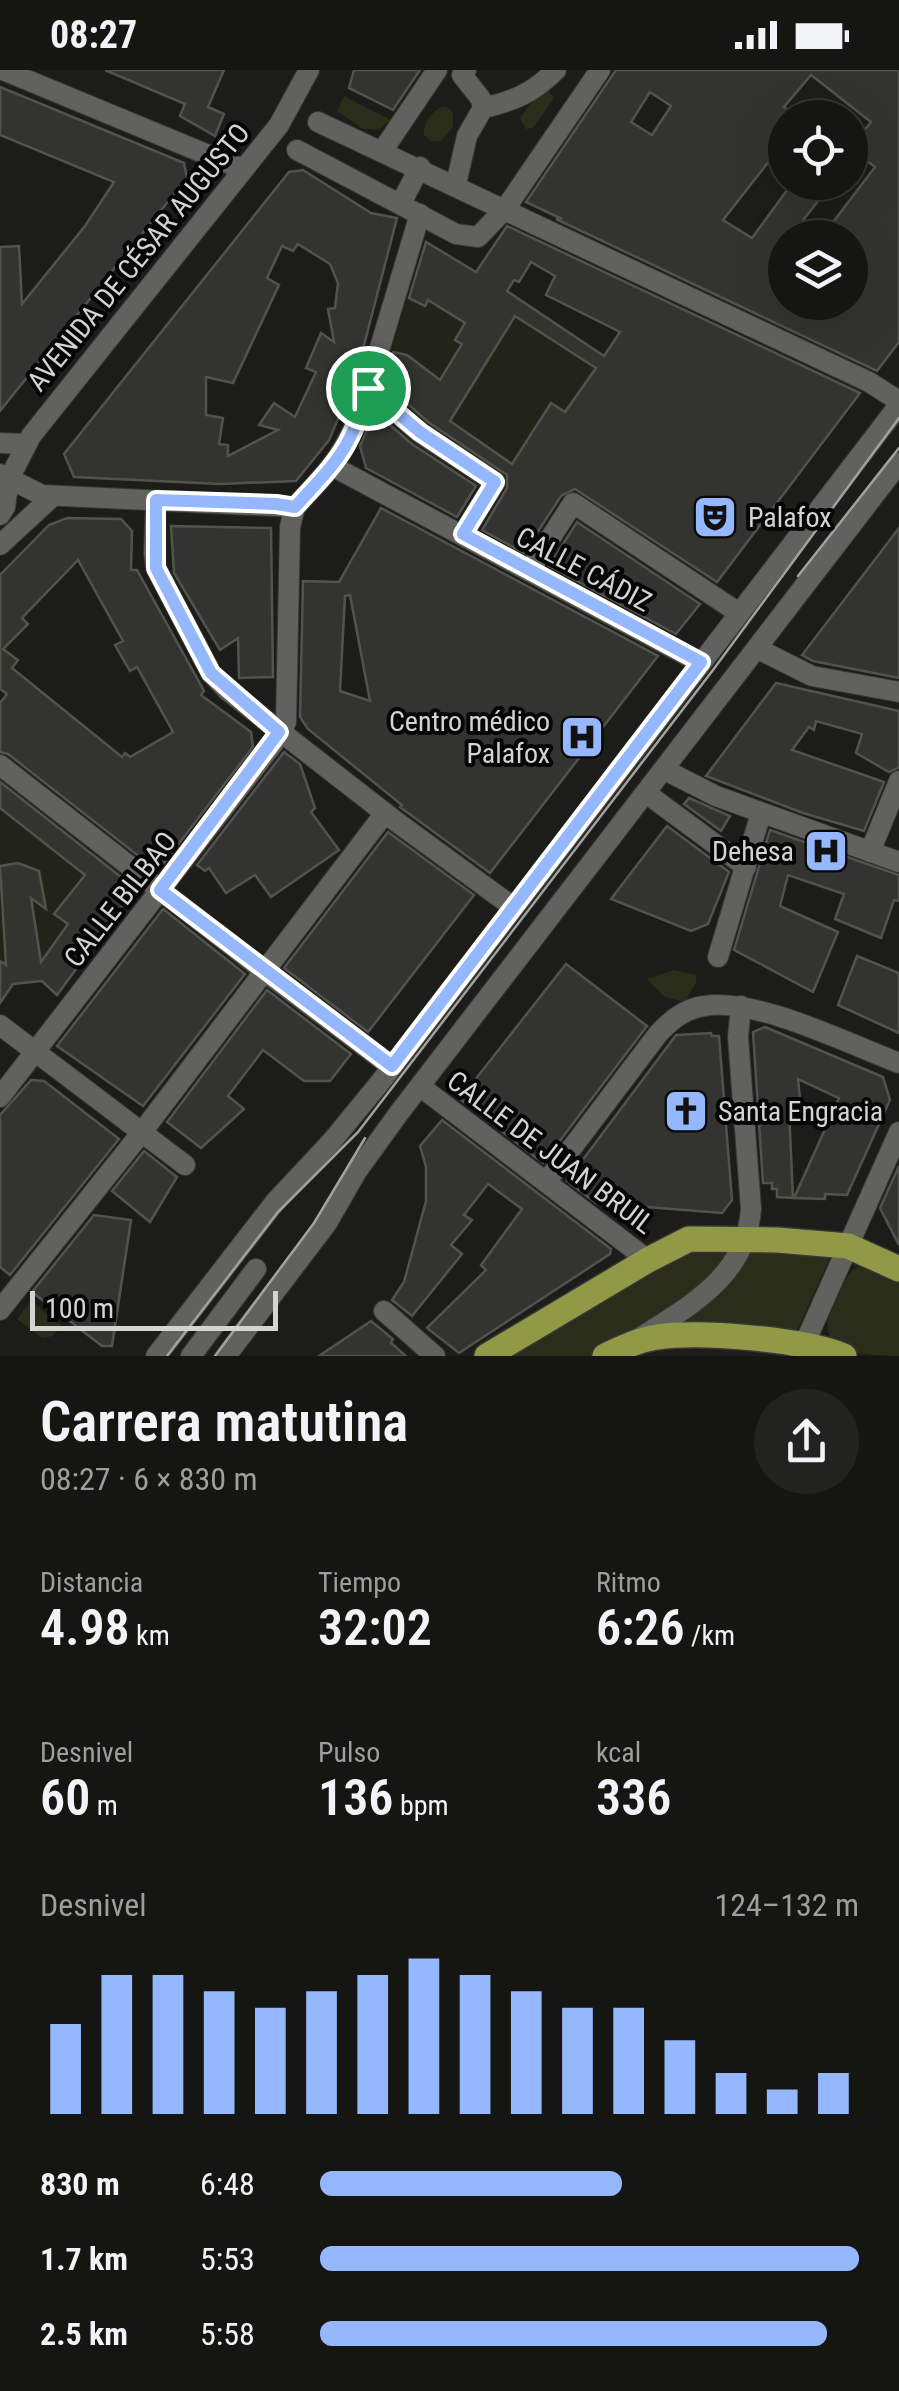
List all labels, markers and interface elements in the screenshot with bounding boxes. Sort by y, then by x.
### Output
text: 08:27 [50,13,137,57]
map controls [768,100,868,320]
button: locate [768,100,868,200]
street label: AVENIDA DE CÉSAR AUGUSTO [20,117,257,398]
button: layers [768,220,868,320]
pin [326,346,411,431]
icon: arrive [341,361,396,416]
theatre icon: Palafox [692,494,738,540]
place label: Palafox [748,501,832,534]
street label: CALLE CÁDIZ [510,520,657,619]
place label: Centro médico Palafox [389,705,550,770]
hospital icon: Centro médico Palafox [559,714,605,760]
street label: CALLE BILBAO [57,825,183,974]
hospital icon: Dehesa [803,828,849,874]
place label: Dehesa [712,835,794,868]
street label: CALLE DE JUAN BRUIL [441,1064,661,1241]
church icon: Santa Engracia [663,1088,709,1134]
place label: Santa Engracia [718,1095,883,1128]
scale bar [30,1286,278,1330]
text: 100 m [45,1292,114,1325]
button: share [754,1389,859,1494]
text: Carrera matutina [40,1390,408,1454]
text: 08:27 · 6 × 830 m [40,1460,258,1498]
text: Distancia [40,1566,143,1599]
text: Tiempo [318,1566,401,1599]
text: Ritmo [596,1566,661,1599]
text: 4.98 [40,1599,130,1657]
text: 32:02 [318,1599,432,1657]
text: 6:26 [596,1599,685,1657]
text: km [130,1619,170,1652]
text: /km [685,1619,735,1652]
text: Desnivel [40,1736,133,1769]
text: Pulso [318,1736,380,1769]
text: kcal [596,1736,641,1769]
text: 60 [40,1769,90,1827]
text: 136 [318,1769,393,1827]
text: 336 [596,1769,671,1827]
text: m [90,1789,118,1822]
text: bpm [393,1789,449,1822]
text: Desnivel [40,1886,147,1924]
text: 124–132 m [714,1886,859,1924]
text: 830 m [40,2165,120,2203]
text: 6:48 [200,2165,255,2203]
text: 1.7 km [40,2240,128,2278]
text: 5:53 [200,2240,255,2278]
text: 2.5 km [40,2315,128,2353]
text: 5:58 [200,2315,255,2353]

